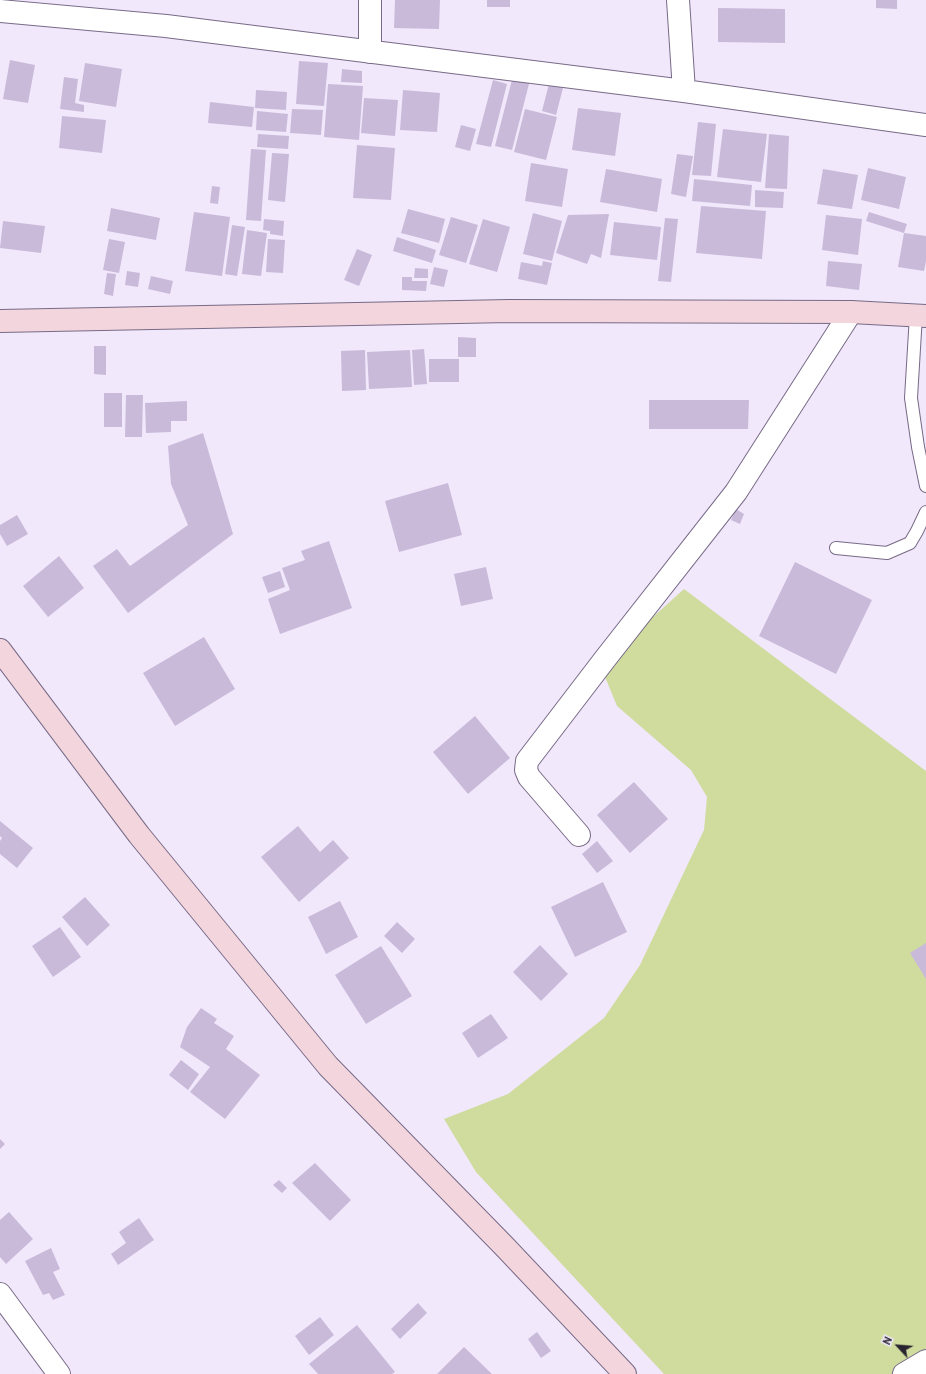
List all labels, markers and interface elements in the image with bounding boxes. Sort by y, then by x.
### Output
north arrow [878,1326,918,1366]
text: N [879,1334,895,1347]

